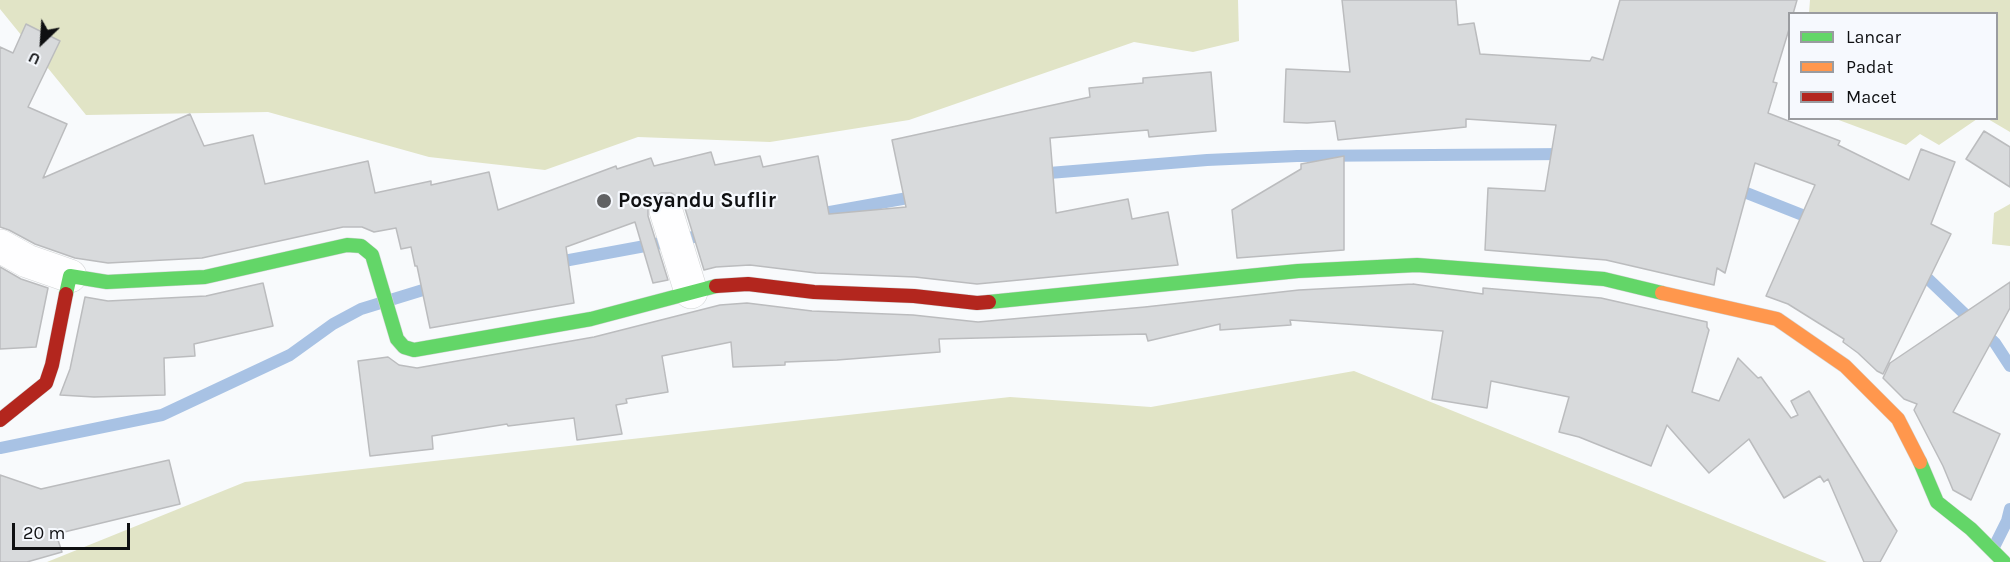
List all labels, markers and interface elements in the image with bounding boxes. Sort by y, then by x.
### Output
north arrow [12,12,72,72]
legend [1788,12,1998,120]
text: Lancar [1846,26,1901,48]
text: U [25,48,43,70]
text: Padat [1846,56,1893,78]
text: Macet [1846,86,1896,108]
place label: Posyandu Suflir [618,188,776,214]
marker: Posyandu Suflir [595,192,613,210]
scale bar [15,511,134,549]
text: 20 m [23,522,65,544]

